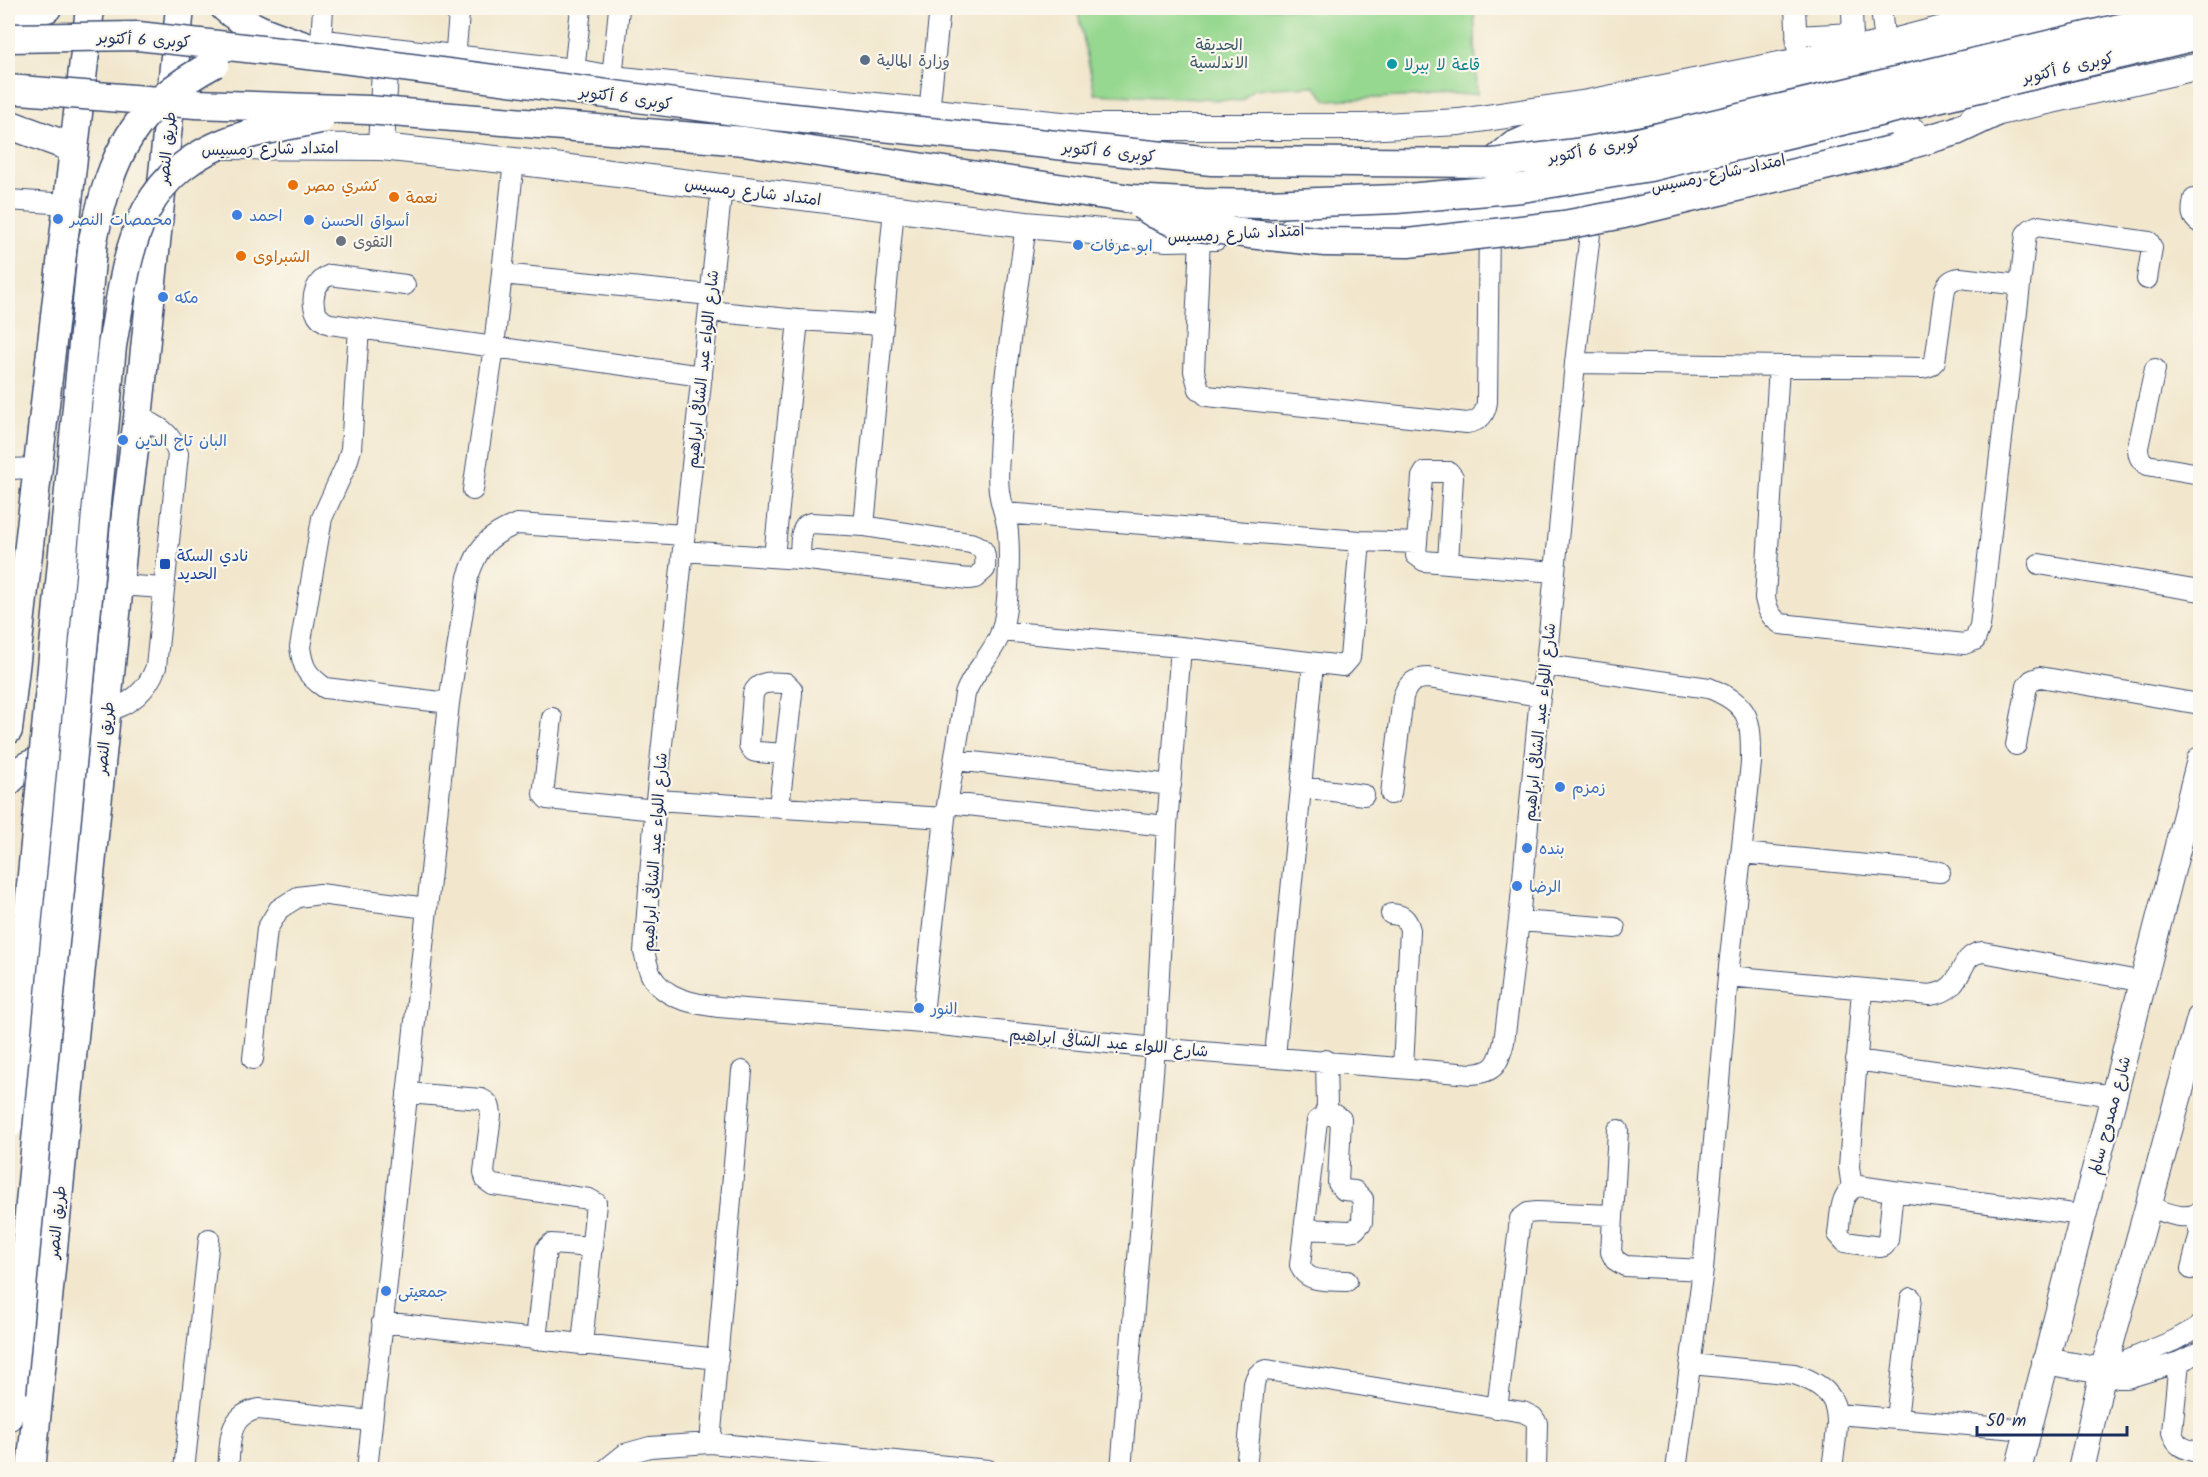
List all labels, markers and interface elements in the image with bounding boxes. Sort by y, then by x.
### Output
street label: كوبرى 6 أكتوبر [95,25,191,55]
park label: الحديقة الاندلسية [1190,33,1248,76]
street label: كوبرى 6 أكتوبر [2018,46,2117,92]
place label: وزارة المالية [877,49,950,74]
marker: وزارة المالية [858,53,872,67]
place label: قاعة لا بيرلا [1404,53,1480,78]
marker: قاعة لا بيرلا [1385,57,1399,71]
street label: كوبرى 6 أكتوبر [576,79,674,117]
street label: طريق النصر [151,110,184,188]
street label: كوبرى 6 أكتوبر [1544,130,1643,171]
street label: كوبرى 6 أكتوبر [1059,135,1157,170]
street label: امتداد شارع رمسيس [201,136,339,163]
street label: امتداد شارع رمسيس [1649,148,1788,201]
street label: امتداد شارع رمسيس [683,172,822,213]
place label: كشري مصر [303,174,380,199]
marker: كشري مصر [286,178,300,192]
place label: نعمة [406,186,438,211]
marker: نعمة [387,190,401,204]
place label: احمد [249,204,283,229]
place label: محمصات النصر [68,208,172,233]
marker: احمد [230,208,244,222]
place label: أسواق الحسن [321,209,409,234]
marker: محمصات النصر [51,212,65,226]
marker: أسواق الحسن [302,213,316,227]
street label: امتداد شارع رمسيس [1167,218,1305,251]
place label: التقوى [353,230,393,255]
marker: التقوى [334,234,348,248]
place label: ابو عرفات [1090,234,1153,259]
marker: ابو عرفات [1071,238,1085,252]
place label: الشبراوى [253,245,310,270]
marker: الشبراوى [234,249,248,263]
street label: شارع اللواء عبد الشافى ابراهيم [681,269,726,470]
place label: مكه [175,286,199,311]
marker: مكه [156,290,170,304]
place label: البان تاج الدين [135,429,227,454]
marker: البان تاج الدين [116,433,130,447]
place label: نادي السكة الحديد [177,544,248,587]
marker: نادي السكة الحديد [158,557,172,571]
street label: شارع اللواء عبد الشافى ابراهيم [1518,622,1563,823]
street label: طريق النصر [89,700,122,778]
street label: شارع اللواء عبد الشافى ابراهيم [636,752,675,952]
place label: زمزم [1572,776,1606,801]
marker: زمزم [1553,780,1567,794]
place label: بنده [1539,837,1565,862]
marker: بنده [1520,841,1534,855]
place label: الرضا [1529,875,1561,900]
marker: الرضا [1510,879,1524,893]
place label: النور [929,997,957,1022]
marker: النور [912,1001,926,1015]
street label: شارع اللواء عبد الشافى ابراهيم [1008,1022,1209,1065]
street label: شارع ممدوح سالم [2083,1053,2138,1177]
street label: طريق النصر [41,1184,74,1262]
place label: جمعيتى [398,1280,448,1305]
marker: جمعيتى [379,1284,393,1298]
scale bar [1977,1399,2127,1437]
text: 50 m [1986,1407,2026,1436]

